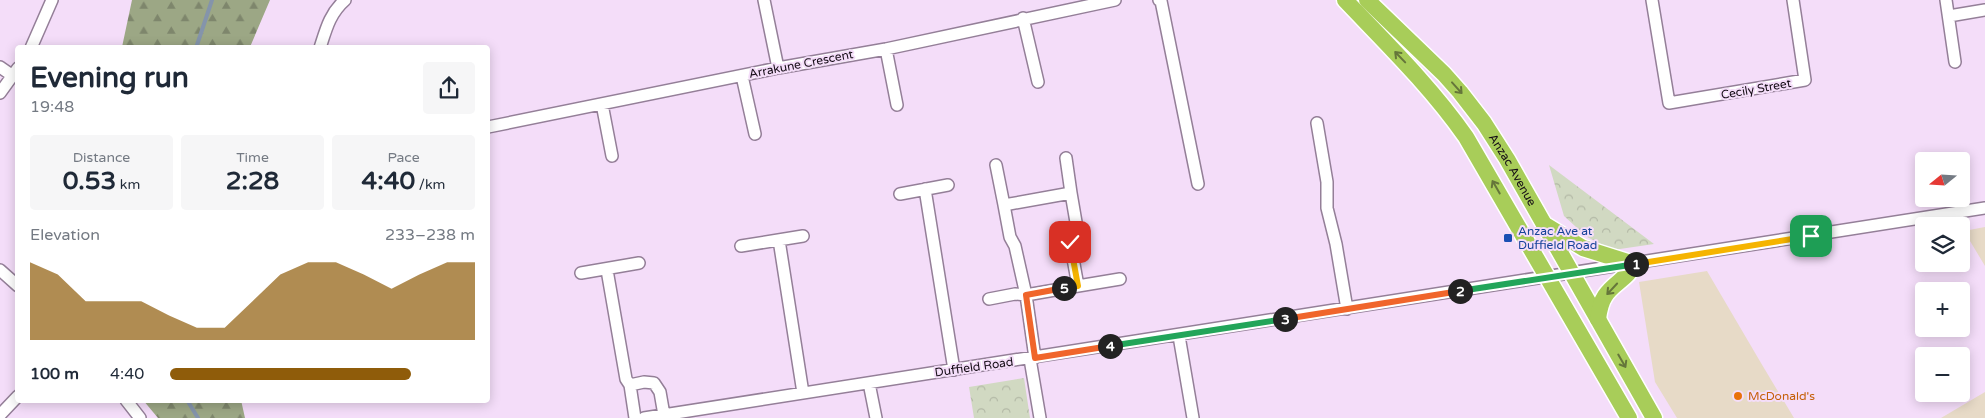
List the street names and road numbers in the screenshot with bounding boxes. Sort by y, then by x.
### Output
street label: Arrakune Crescent [748,47,855,81]
street label: Cecily Street [1720,76,1793,102]
street label: Anzac Avenue [1486,131,1539,209]
street label: Duffield Road [934,355,1014,379]

